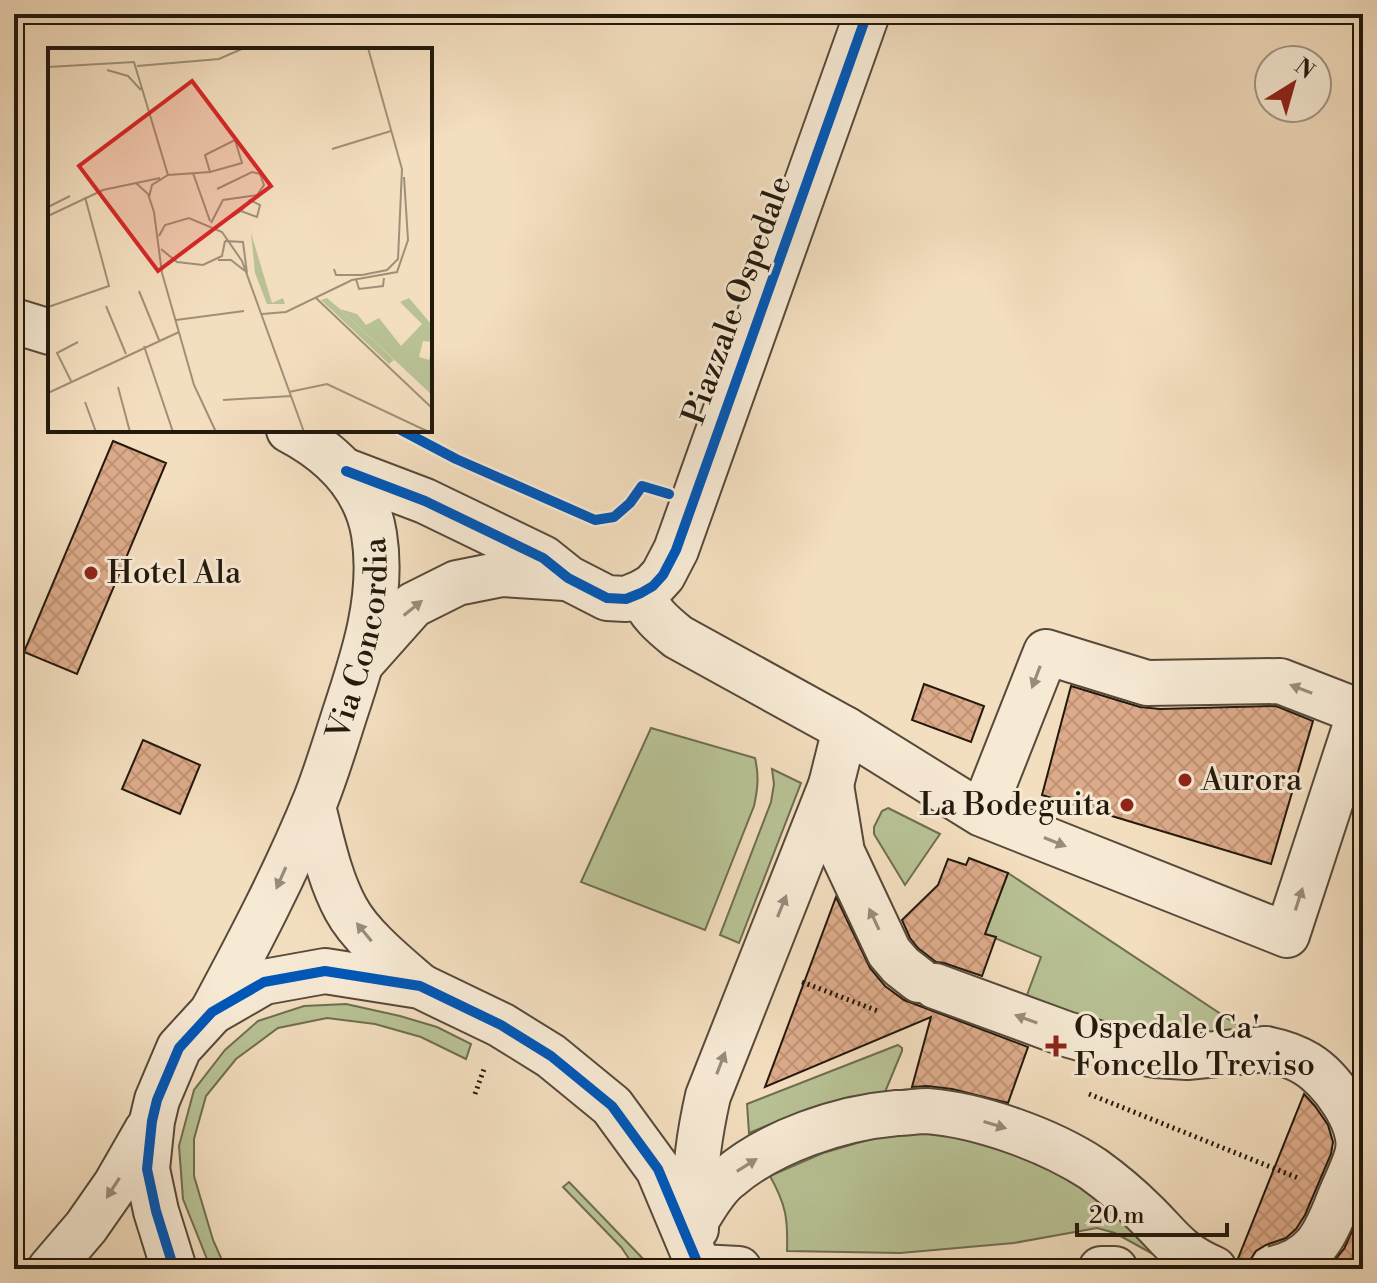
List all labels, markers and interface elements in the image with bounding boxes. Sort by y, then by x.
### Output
north arrow [1253,44,1333,124]
inset map [48,48,432,432]
text: N [1289,53,1320,86]
street label: Piazzale Ospedale [673,170,801,430]
street label: Via Concordia [318,535,397,746]
place label: Hotel Ala [107,553,242,593]
marker: Hotel Ala [82,564,100,582]
one-way arrow [403,600,424,617]
one-way arrow [1029,665,1042,689]
one-way arrow [1289,682,1313,695]
place label: Aurora [1200,760,1303,800]
marker: Aurora [1176,771,1194,789]
place label: La Bodeguita [919,785,1112,825]
marker: La Bodeguita [1118,796,1136,814]
one-way arrow [1043,835,1067,848]
one-way arrow [274,866,288,890]
one-way arrow [1294,887,1306,911]
one-way arrow [776,894,789,918]
one-way arrow [867,908,881,931]
one-way arrow [356,922,373,942]
place label: Ospedale Ca' Foncello Treviso [1074,1008,1315,1085]
one-way arrow [1014,1012,1038,1025]
marker: Ospedale Ca' Foncello Treviso [1045,1035,1067,1057]
one-way arrow [715,1051,728,1075]
one-way arrow [983,1119,1007,1132]
one-way arrow [736,1159,758,1173]
one-way arrow [105,1178,120,1199]
scale bar [1077,1187,1227,1237]
text: 20 m [1089,1201,1145,1231]

